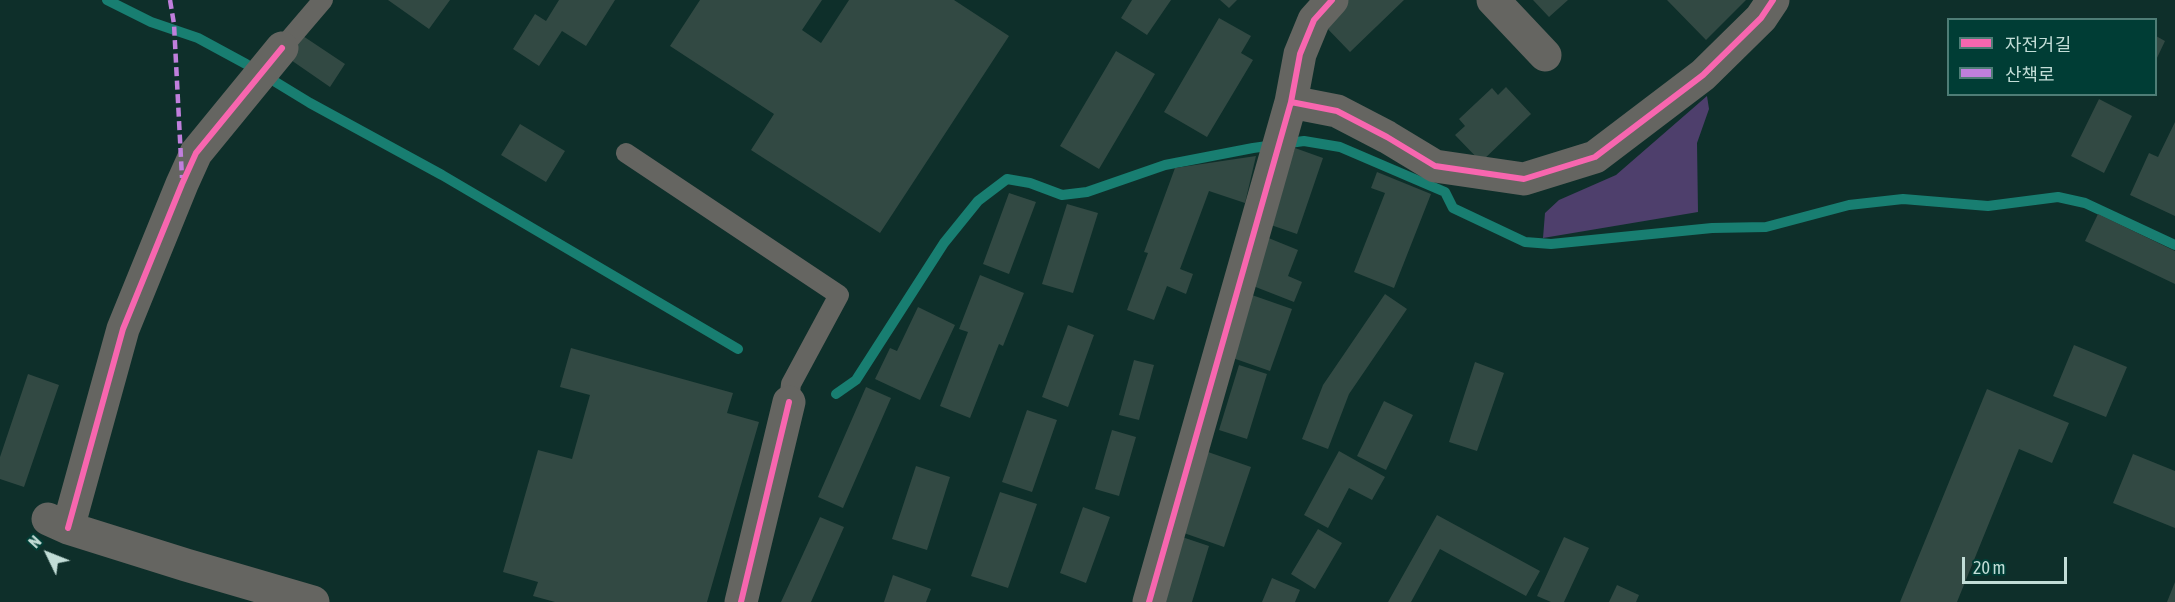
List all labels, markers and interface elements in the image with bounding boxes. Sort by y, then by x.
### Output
legend [1947,18,2157,96]
text: 자전거길 [2005,34,2071,55]
text: 산책로 [2005,64,2055,85]
north arrow [18,524,78,584]
text: N [25,532,45,551]
scale bar [1965,545,2070,583]
text: 20 m [1973,557,2005,578]

